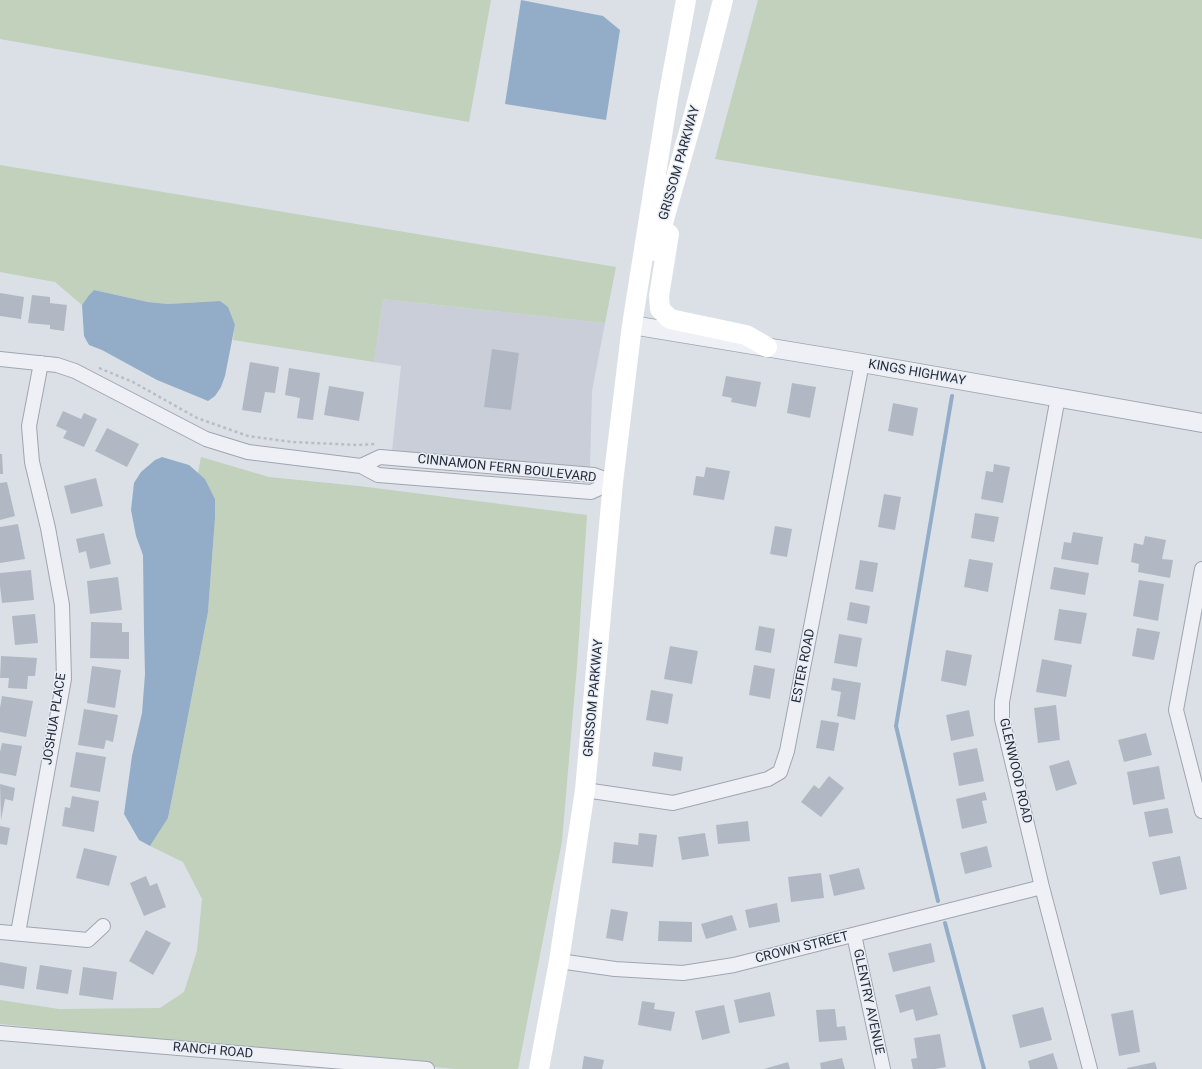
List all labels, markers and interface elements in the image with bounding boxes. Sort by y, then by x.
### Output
street label: GRISSOM PARKWAY [656,104,704,222]
street label: KINGS HIGHWAY [867,357,967,389]
street label: CINNAMON FERN BOULEVARD [417,452,597,486]
street label: ESTER ROAD [789,628,819,704]
street label: GRISSOM PARKWAY [581,638,607,758]
street label: JOSHUA PLACE [40,672,70,766]
street label: GLENWOOD ROAD [995,717,1035,825]
street label: CROWN STREET [754,929,850,967]
street label: GLENTRY AVENUE [849,948,887,1056]
street label: RANCH ROAD [172,1040,254,1062]

